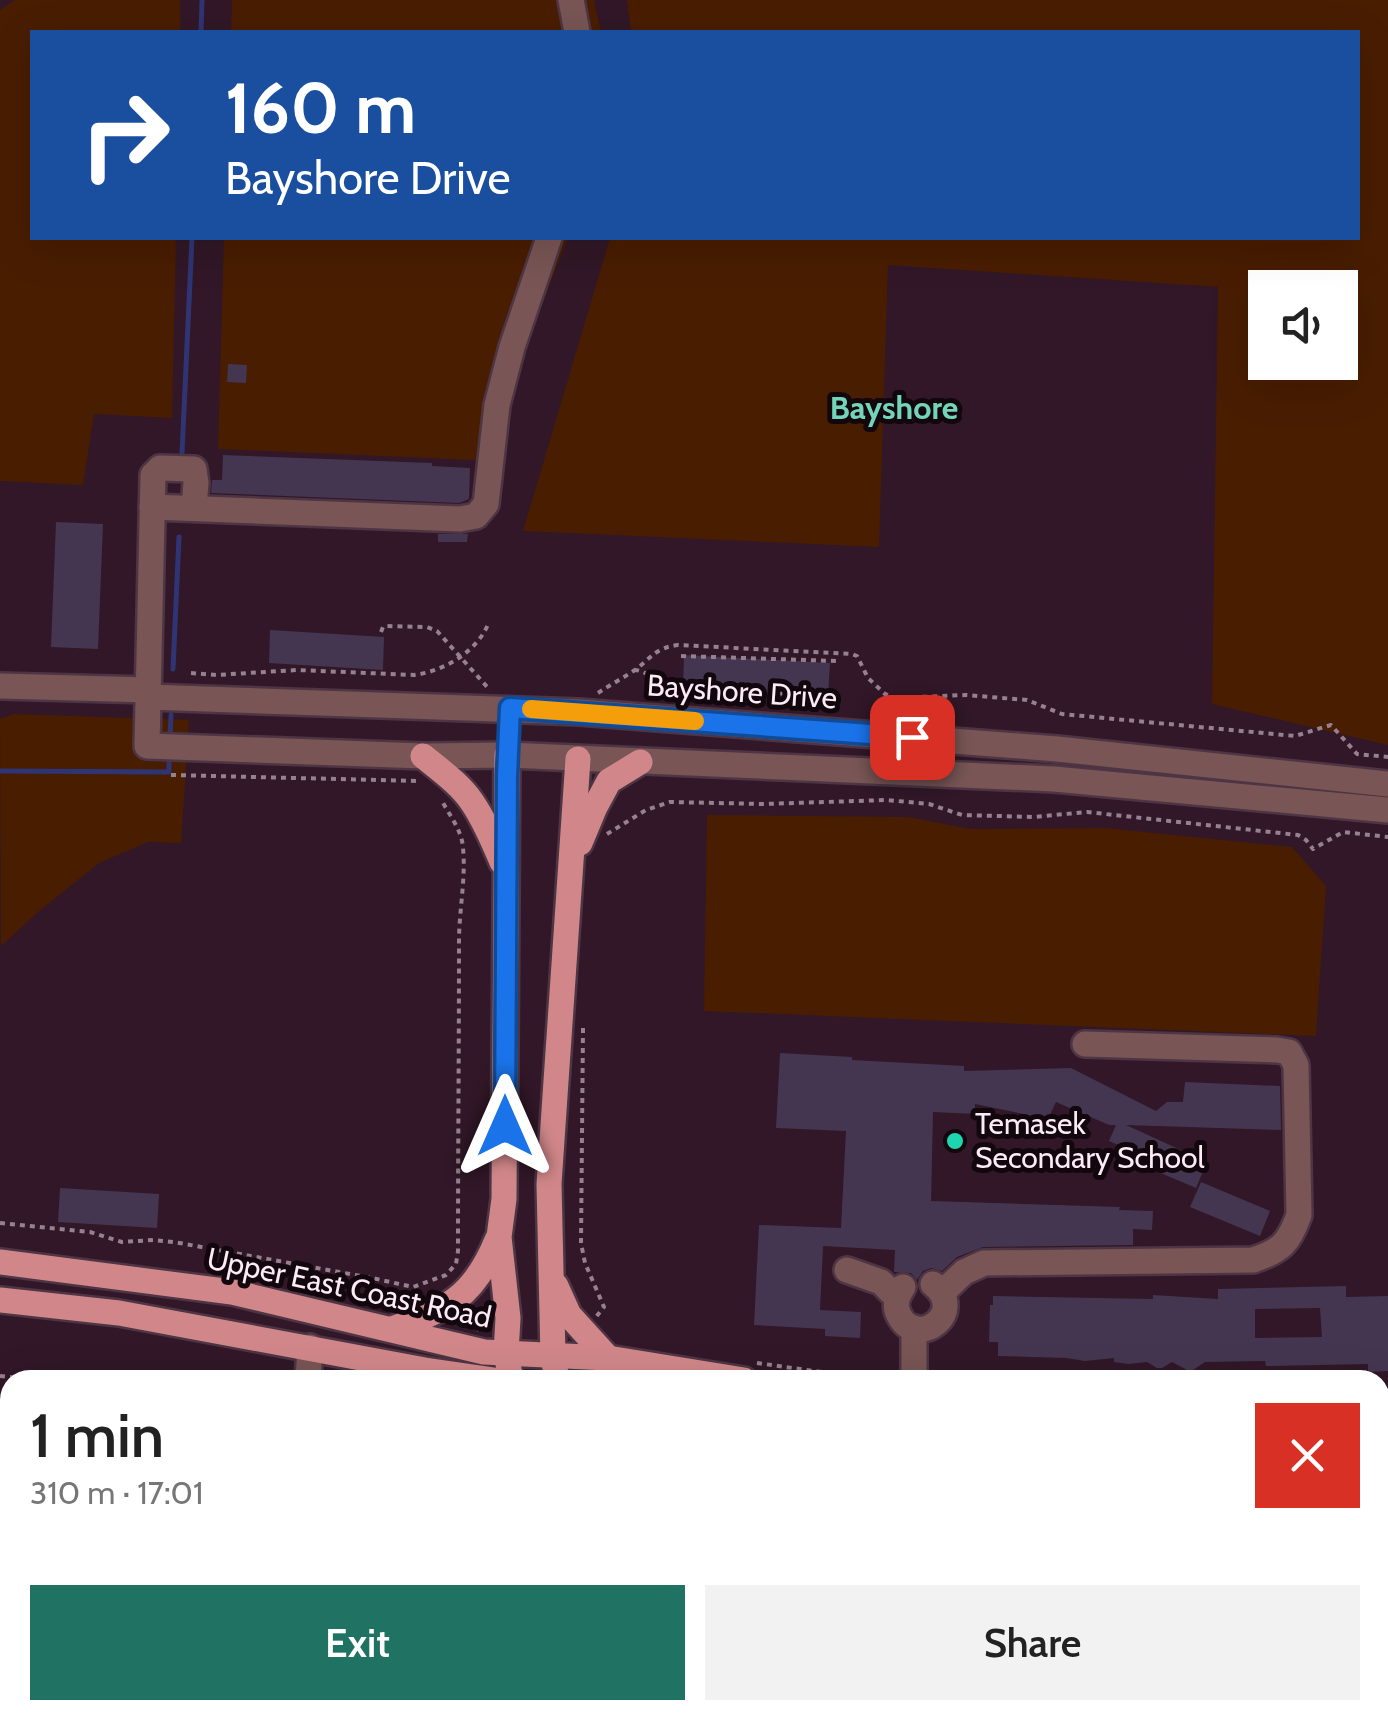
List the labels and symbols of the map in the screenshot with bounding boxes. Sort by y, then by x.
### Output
district label: Bayshore [830,388,958,427]
street label: Bayshore Drive [646,666,838,717]
pin [870,695,955,780]
position arrow [453,1074,557,1178]
place label: Temasek Secondary School [975,1105,1204,1176]
marker: Temasek Secondary School [944,1130,966,1152]
street label: Upper East Coast Road [203,1239,495,1336]

